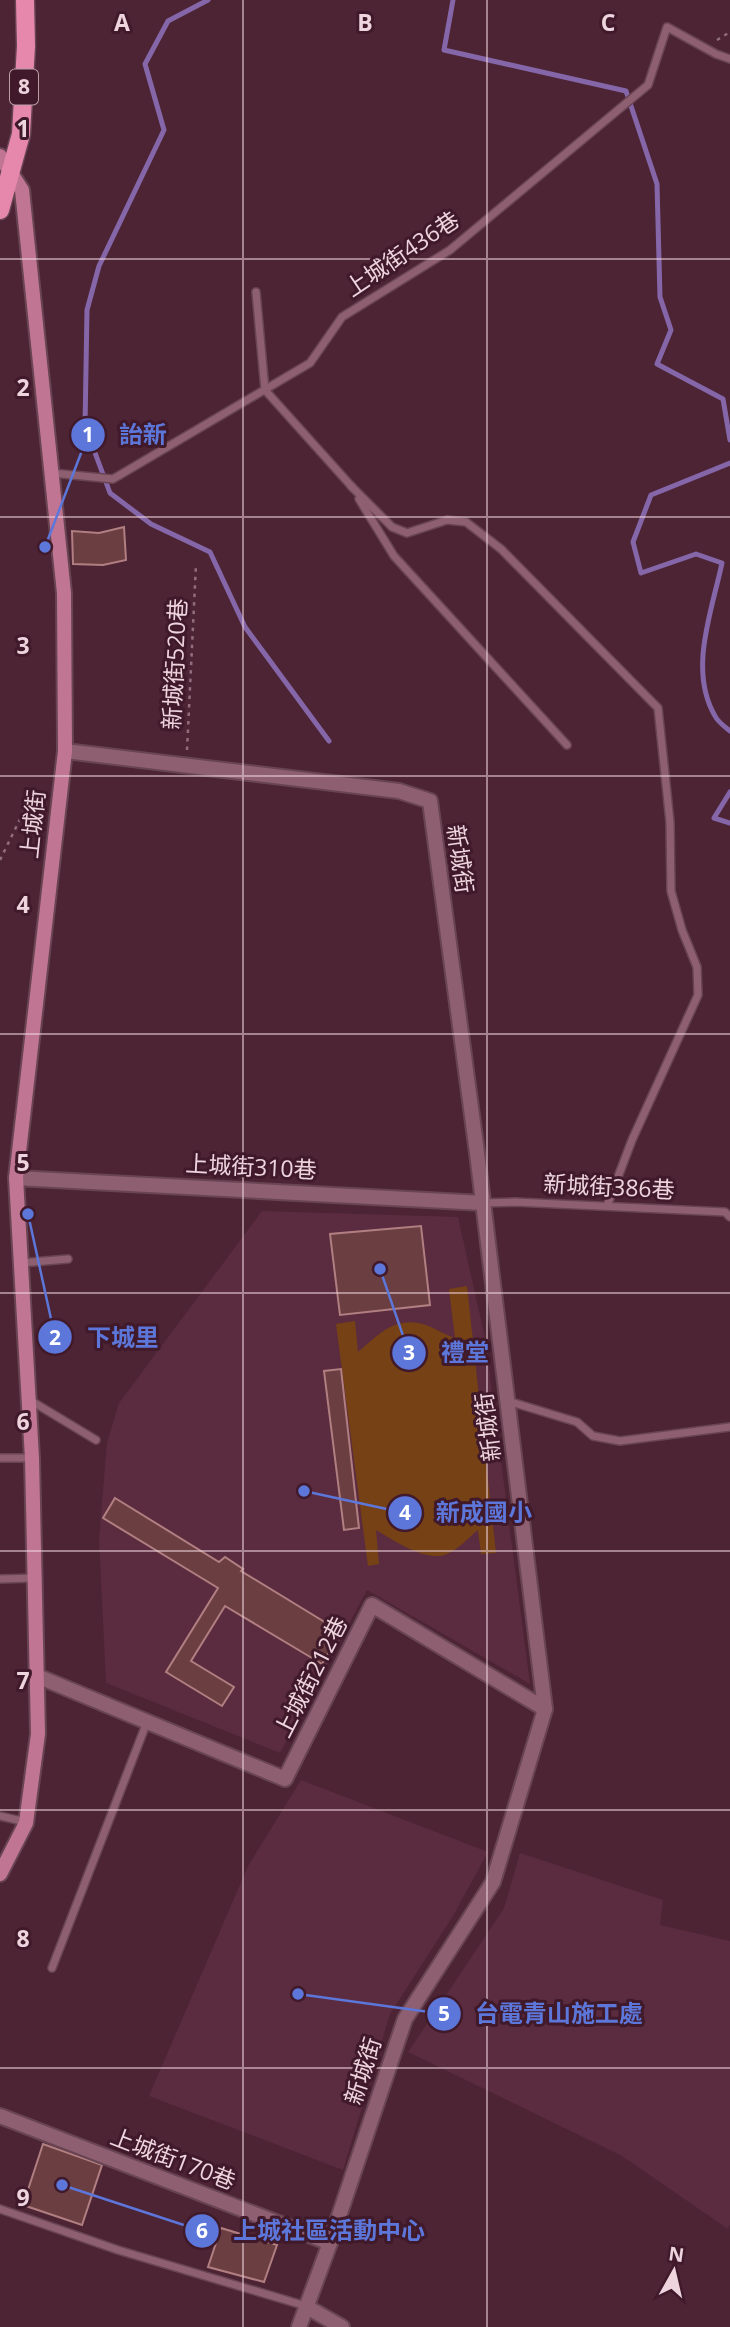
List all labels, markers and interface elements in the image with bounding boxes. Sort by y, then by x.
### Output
text: A [114,6,130,38]
text: B [357,6,373,38]
text: C [601,6,615,38]
road number: 8 [10,70,38,104]
text: 1 [16,112,30,144]
street label: 上城街436巷 [338,203,465,303]
text: 2 [16,371,30,403]
callout: 詒新 [70,412,181,457]
text: 詒新 [119,417,167,450]
text: 1 [82,420,94,448]
street label: 新城街520巷 [155,597,193,730]
text: 3 [16,629,30,661]
street label: 上城街 [12,788,52,860]
street label: 新城街 [440,822,482,895]
text: 4 [16,888,30,920]
text: 5 [16,1146,30,1178]
street label: 上城街310巷 [185,1147,318,1185]
street label: 新城街386巷 [543,1167,676,1205]
callout: 下城里 [38,1315,173,1360]
text: 下城里 [87,1320,159,1353]
text: 2 [49,1323,61,1351]
callout: 禮堂 [392,1331,503,1376]
text: 禮堂 [441,1335,489,1368]
text: 3 [403,1338,415,1366]
street label: 新城街 [467,1391,507,1463]
text: 6 [16,1405,30,1437]
callout: 新成國小 [387,1490,546,1535]
text: 新成國小 [436,1495,532,1528]
text: 4 [399,1498,411,1526]
street label: 上城街212巷 [266,1611,354,1742]
text: 7 [16,1664,30,1696]
text: 8 [16,1922,30,1954]
callout: 台電青山施工處 [426,1991,657,2036]
text: 台電青山施工處 [475,1996,643,2029]
text: 5 [438,1999,450,2027]
street label: 新城街 [336,2033,388,2108]
street label: 上城街170巷 [106,2120,240,2197]
text: 9 [16,2181,30,2213]
callout: 上城社區活動中心 [184,2208,439,2253]
text: 上城社區活動中心 [233,2213,425,2246]
text: 6 [196,2216,208,2244]
north arrow [639,2236,709,2306]
text: N [667,2240,686,2268]

